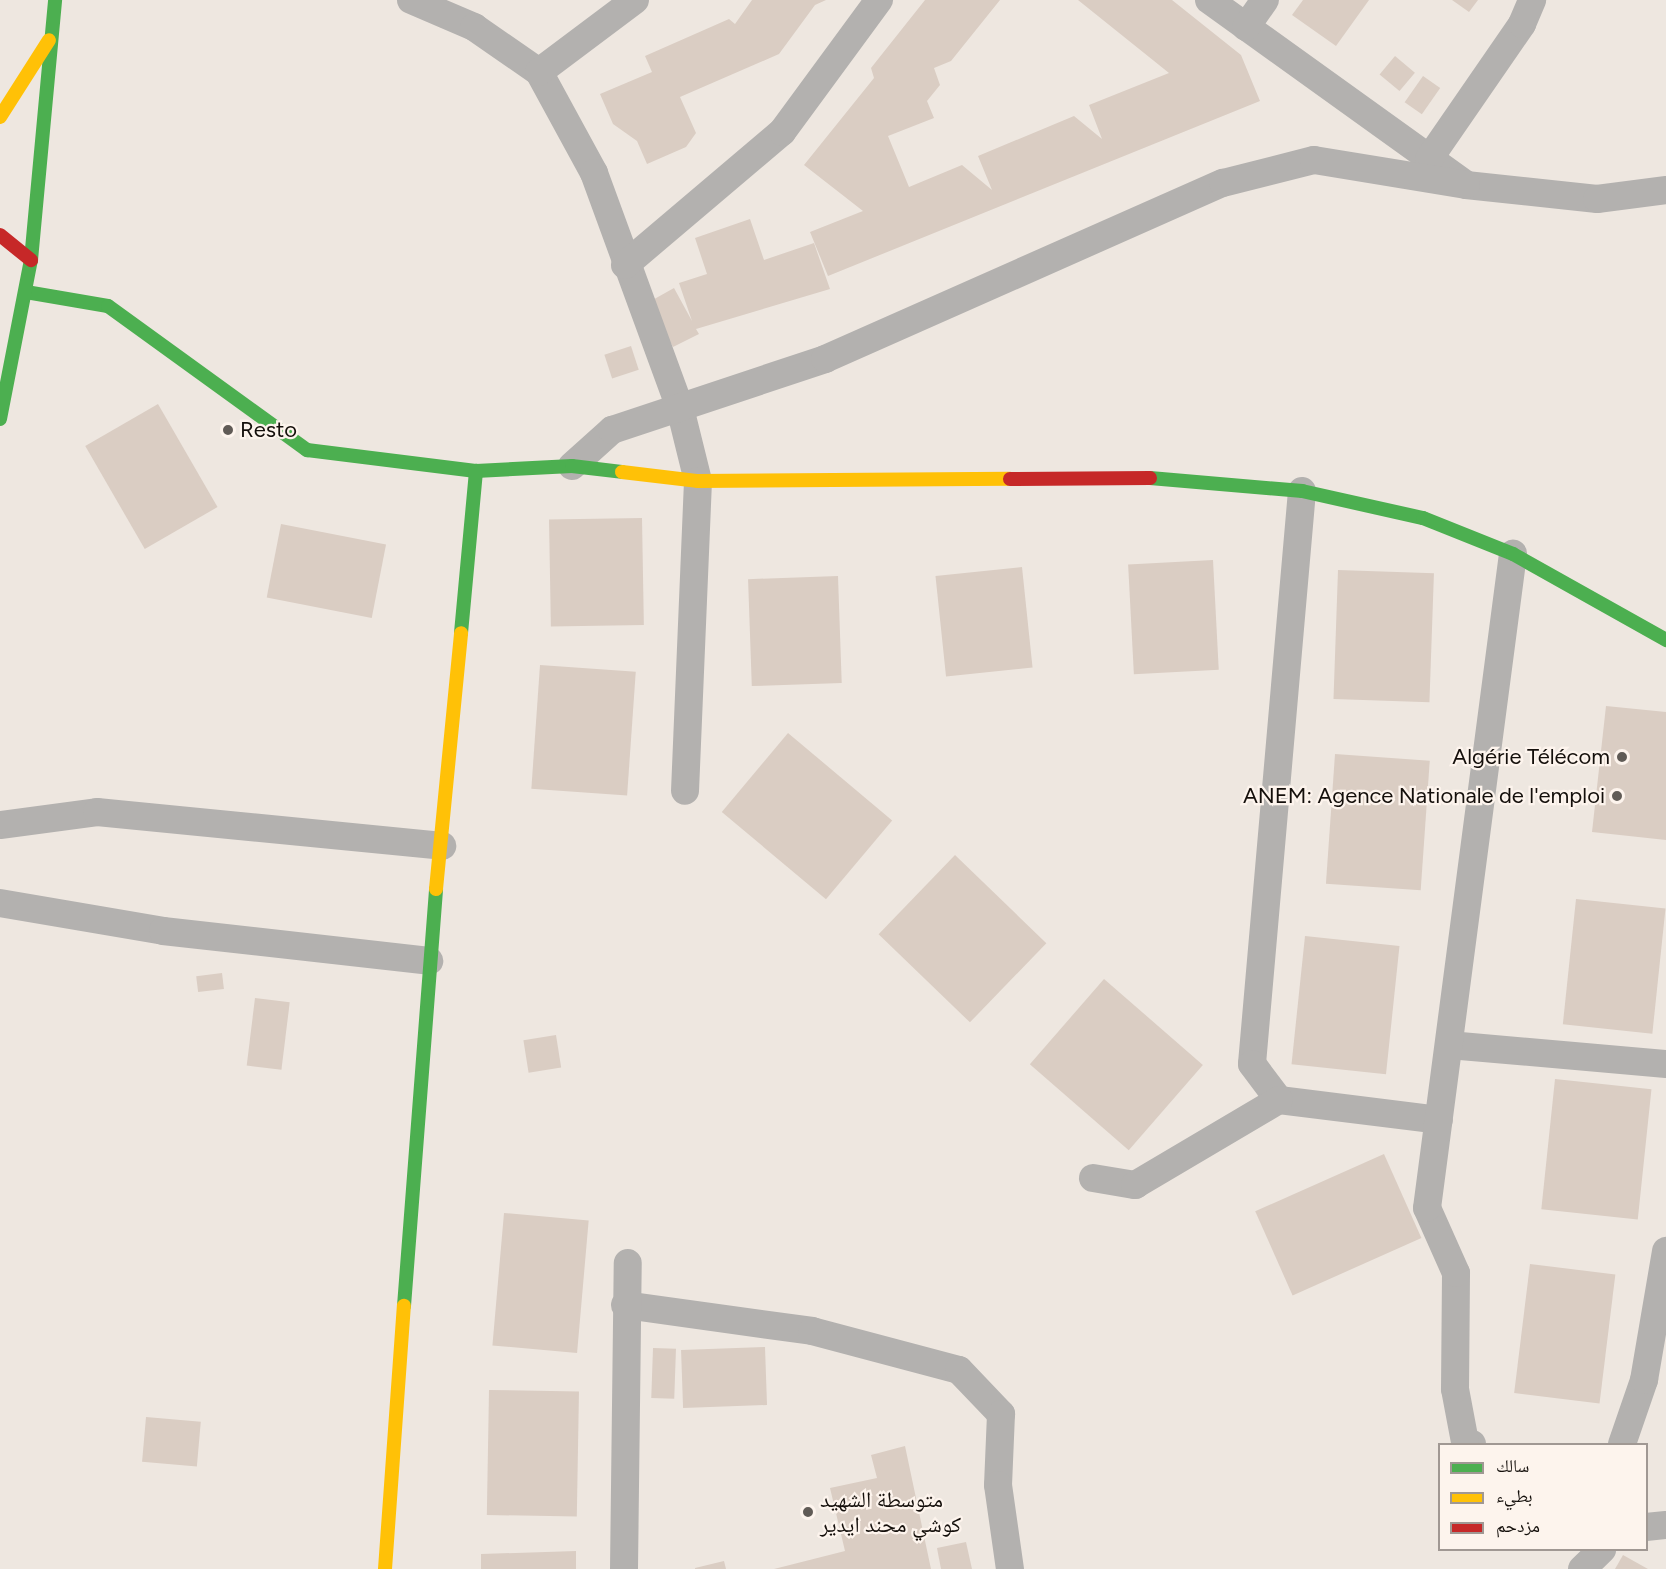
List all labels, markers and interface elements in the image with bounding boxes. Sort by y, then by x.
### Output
place label: Resto [240,417,297,443]
marker: Resto [221,423,235,437]
place label: Algérie Télécom [1452,744,1610,770]
marker: Algérie Télécom [1615,750,1629,764]
place label: ANEM: Agence Nationale de l'emploi [1243,783,1605,809]
marker: ANEM: Agence Nationale de l'emploi [1610,789,1624,803]
legend [1438,1443,1648,1551]
text: سالك [1496,1455,1529,1477]
text: بطيء [1496,1485,1533,1507]
place label: متوسطة الشهيد كوشي محند ايدير [820,1486,961,1538]
marker: متوسطة الشهيد كوشي محند ايدير [801,1505,815,1519]
text: مزدحم [1496,1515,1540,1537]

